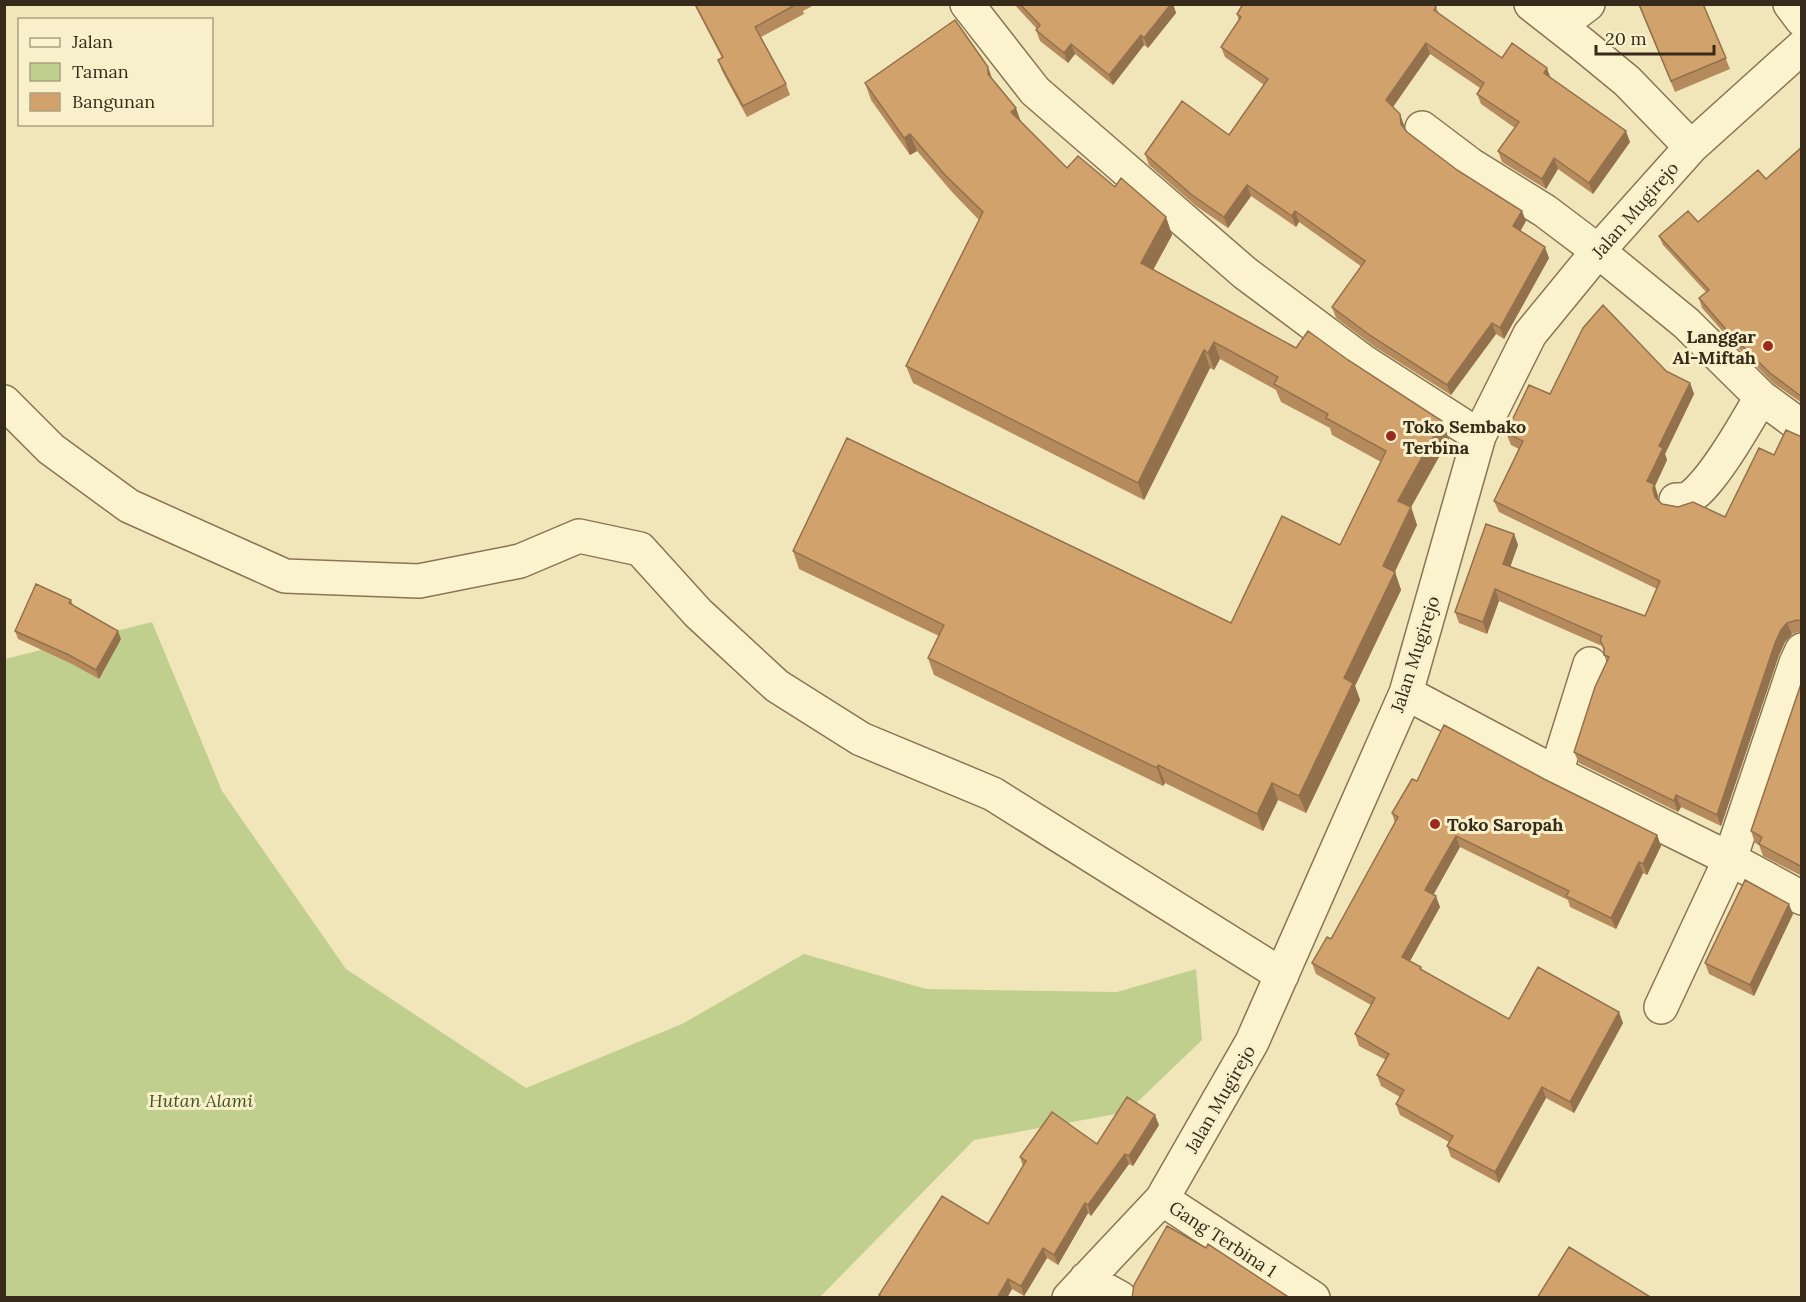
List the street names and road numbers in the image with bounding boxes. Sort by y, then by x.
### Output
street label: Jalan Mugirejo [1586,157,1683,264]
street label: Jalan Mugirejo [1385,593,1445,716]
street label: Jalan Mugirejo [1179,1041,1260,1158]
street label: Gang Terbina 1 [1165,1196,1281,1282]

